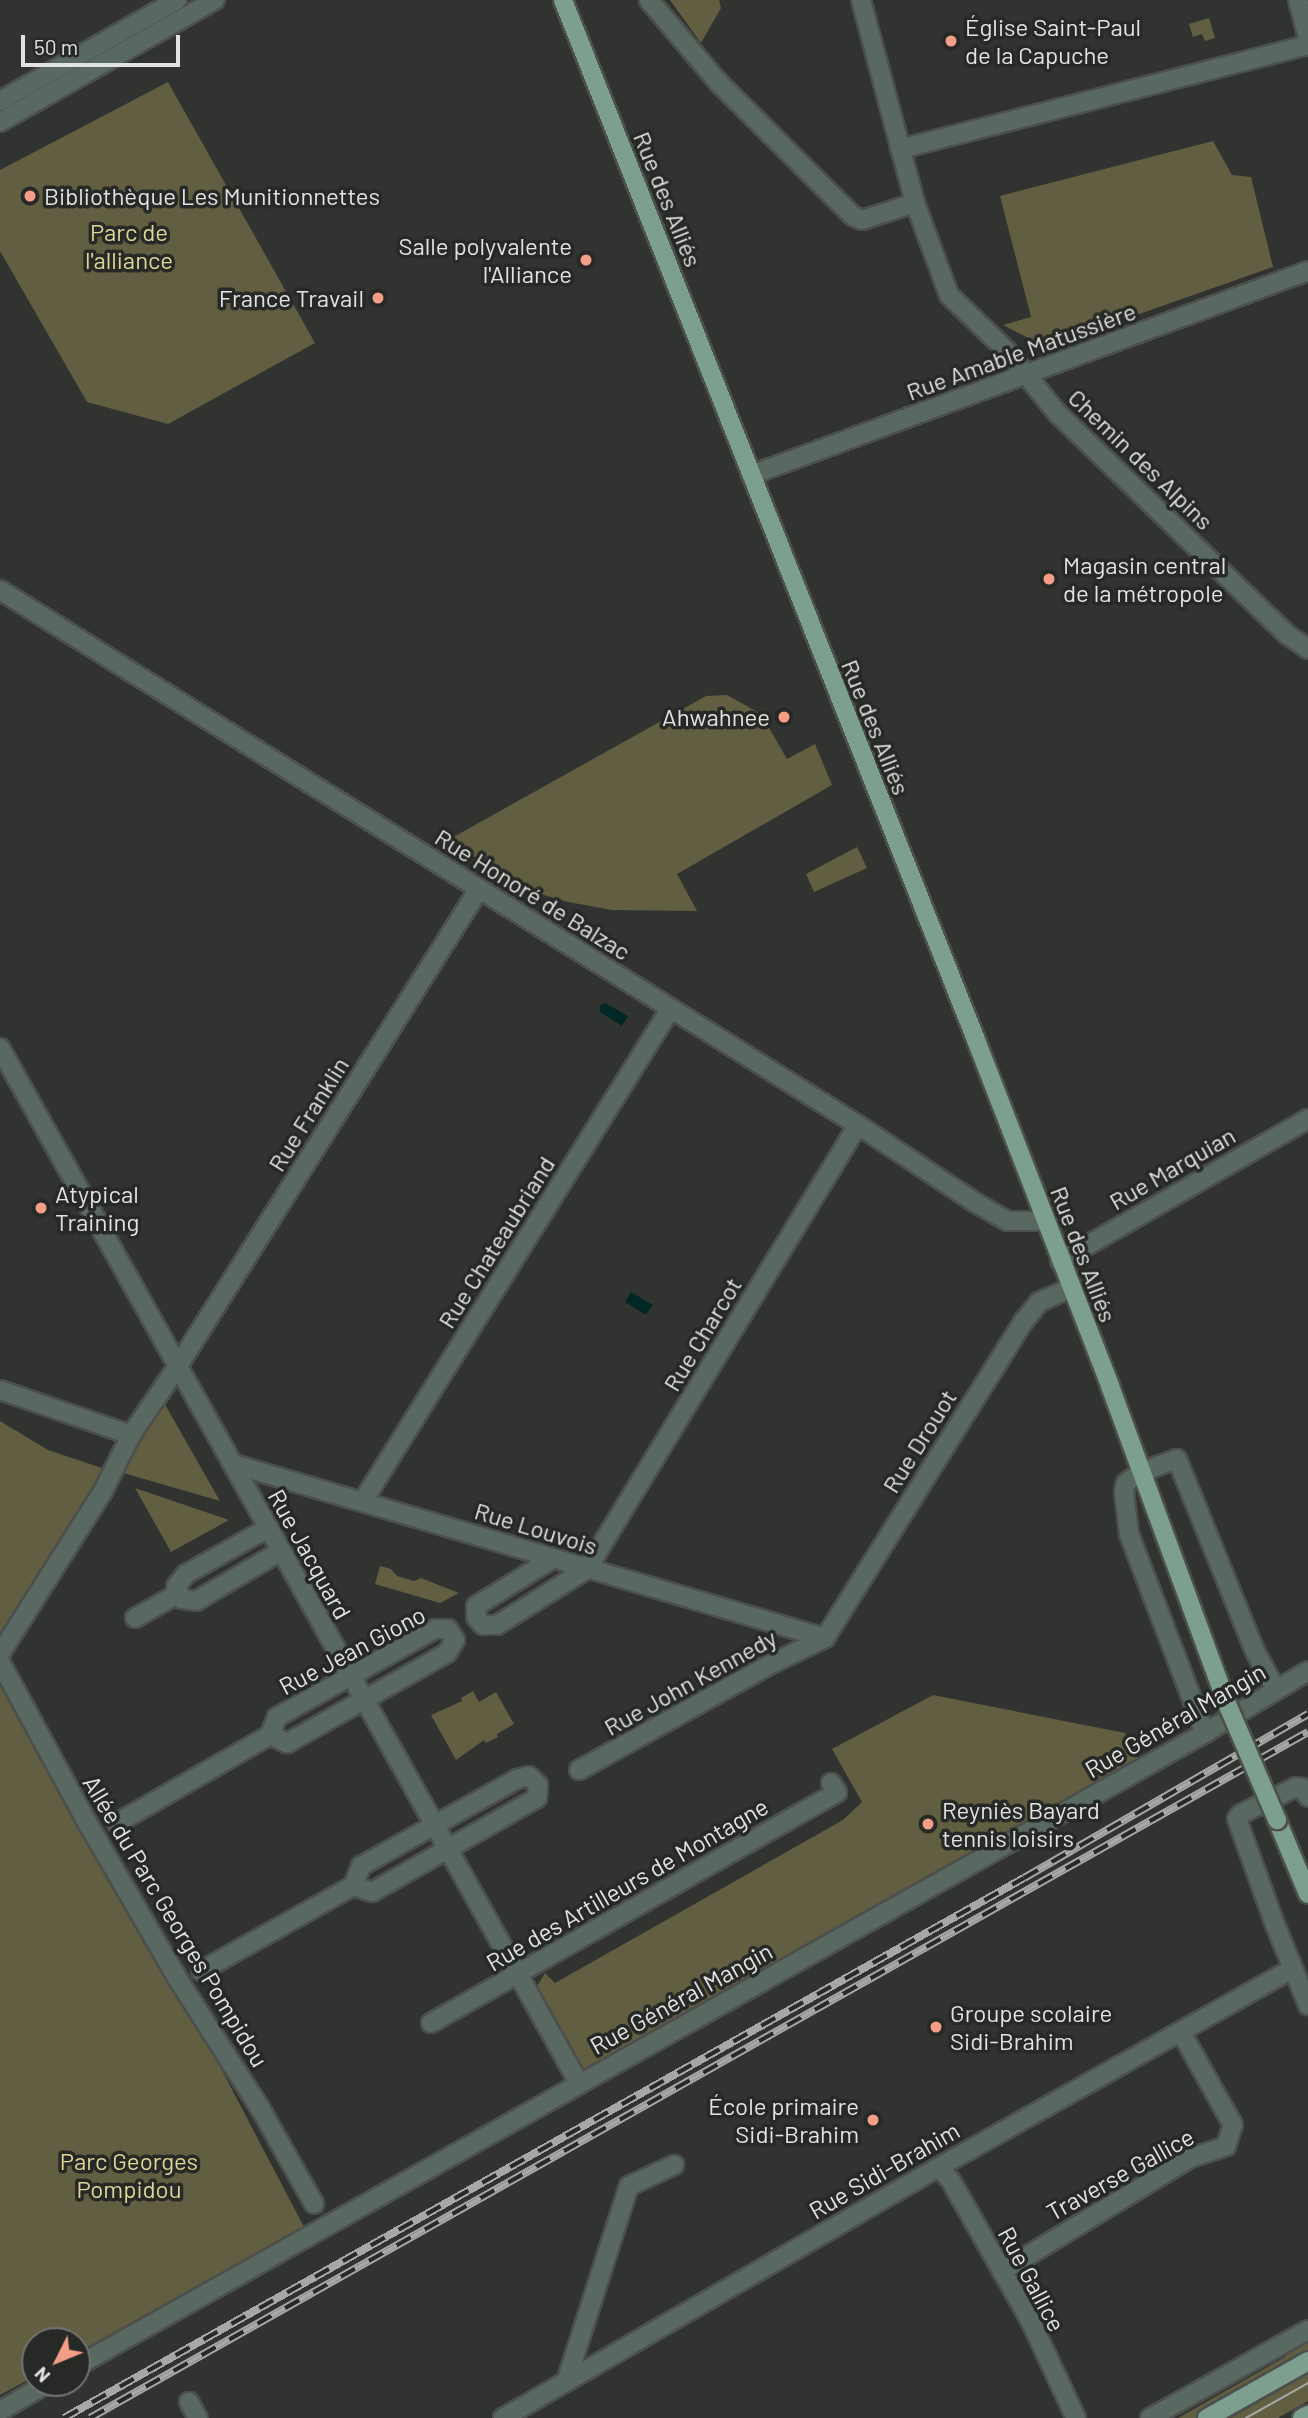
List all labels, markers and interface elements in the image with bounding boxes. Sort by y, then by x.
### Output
place label: Église Saint-Paul de la Capuche [965,13,1141,69]
scale bar [24,21,184,65]
marker: Église Saint-Paul de la Capuche [943,33,959,49]
text: 50 m [34,34,78,59]
street label: Rue des Alliés [628,127,708,271]
place label: Bibliothèque Les Munitionnettes [44,182,380,210]
marker: Bibliothèque Les Munitionnettes [22,188,38,204]
park label: Parc de l'alliance [85,218,173,274]
place label: Salle polyvalente l'Alliance [399,232,572,288]
marker: Salle polyvalente l'Alliance [578,252,594,268]
place label: France Travail [219,284,364,312]
marker: France Travail [370,290,386,306]
street label: Rue Amable Matussière [902,296,1140,406]
street label: Chemin des Alpins [1063,383,1219,535]
place label: Magasin central de la métropole [1063,551,1226,607]
marker: Magasin central de la métropole [1041,571,1057,587]
street label: Rue des Alliés [836,655,916,799]
place label: Ahwahnee [662,703,770,731]
marker: Ahwahnee [776,709,792,725]
street label: Rue Honoré de Balzac [430,822,636,966]
street label: Rue Franklin [262,1052,354,1176]
street label: Rue Marquian [1104,1120,1240,1216]
street label: Rue Chateaubriand [432,1151,560,1333]
place label: Atypical Training [55,1180,139,1236]
street label: Rue des Alliés [1045,1182,1123,1326]
marker: Atypical Training [33,1200,49,1216]
street label: Rue Charcot [657,1272,747,1396]
street label: Rue Drouot [876,1384,962,1498]
street label: Rue Jacquard [263,1484,357,1624]
street label: Rue Louvois [471,1496,601,1560]
street label: Rue Jean Giono [274,1599,430,1701]
street label: Rue John Kennedy [599,1623,781,1741]
street label: Rue Général Mangin [1080,1657,1270,1783]
street label: Allée du Parc Georges Pompidou [77,1770,275,2072]
street label: Rue des Artilleurs de Montagne [481,1791,773,1977]
place label: Reyniès Bayard tennis loisirs [942,1796,1100,1852]
marker: Reyniès Bayard tennis loisirs [920,1816,936,1832]
street label: Rue Général Mangin [585,1936,777,2060]
place label: Groupe scolaire Sidi-Brahim [950,1999,1112,2055]
marker: Groupe scolaire Sidi-Brahim [928,2019,944,2035]
place label: École primaire Sidi-Brahim [708,2092,859,2148]
marker: École primaire Sidi-Brahim [865,2112,881,2128]
street label: Rue Sidi-Brahim [804,2115,964,2225]
street label: Traverse Gallice [1041,2122,1199,2226]
park label: Parc Georges Pompidou [60,2147,198,2203]
street label: Rue Gallice [992,2222,1072,2336]
north arrow [21,2327,91,2397]
text: N [29,2363,54,2388]

